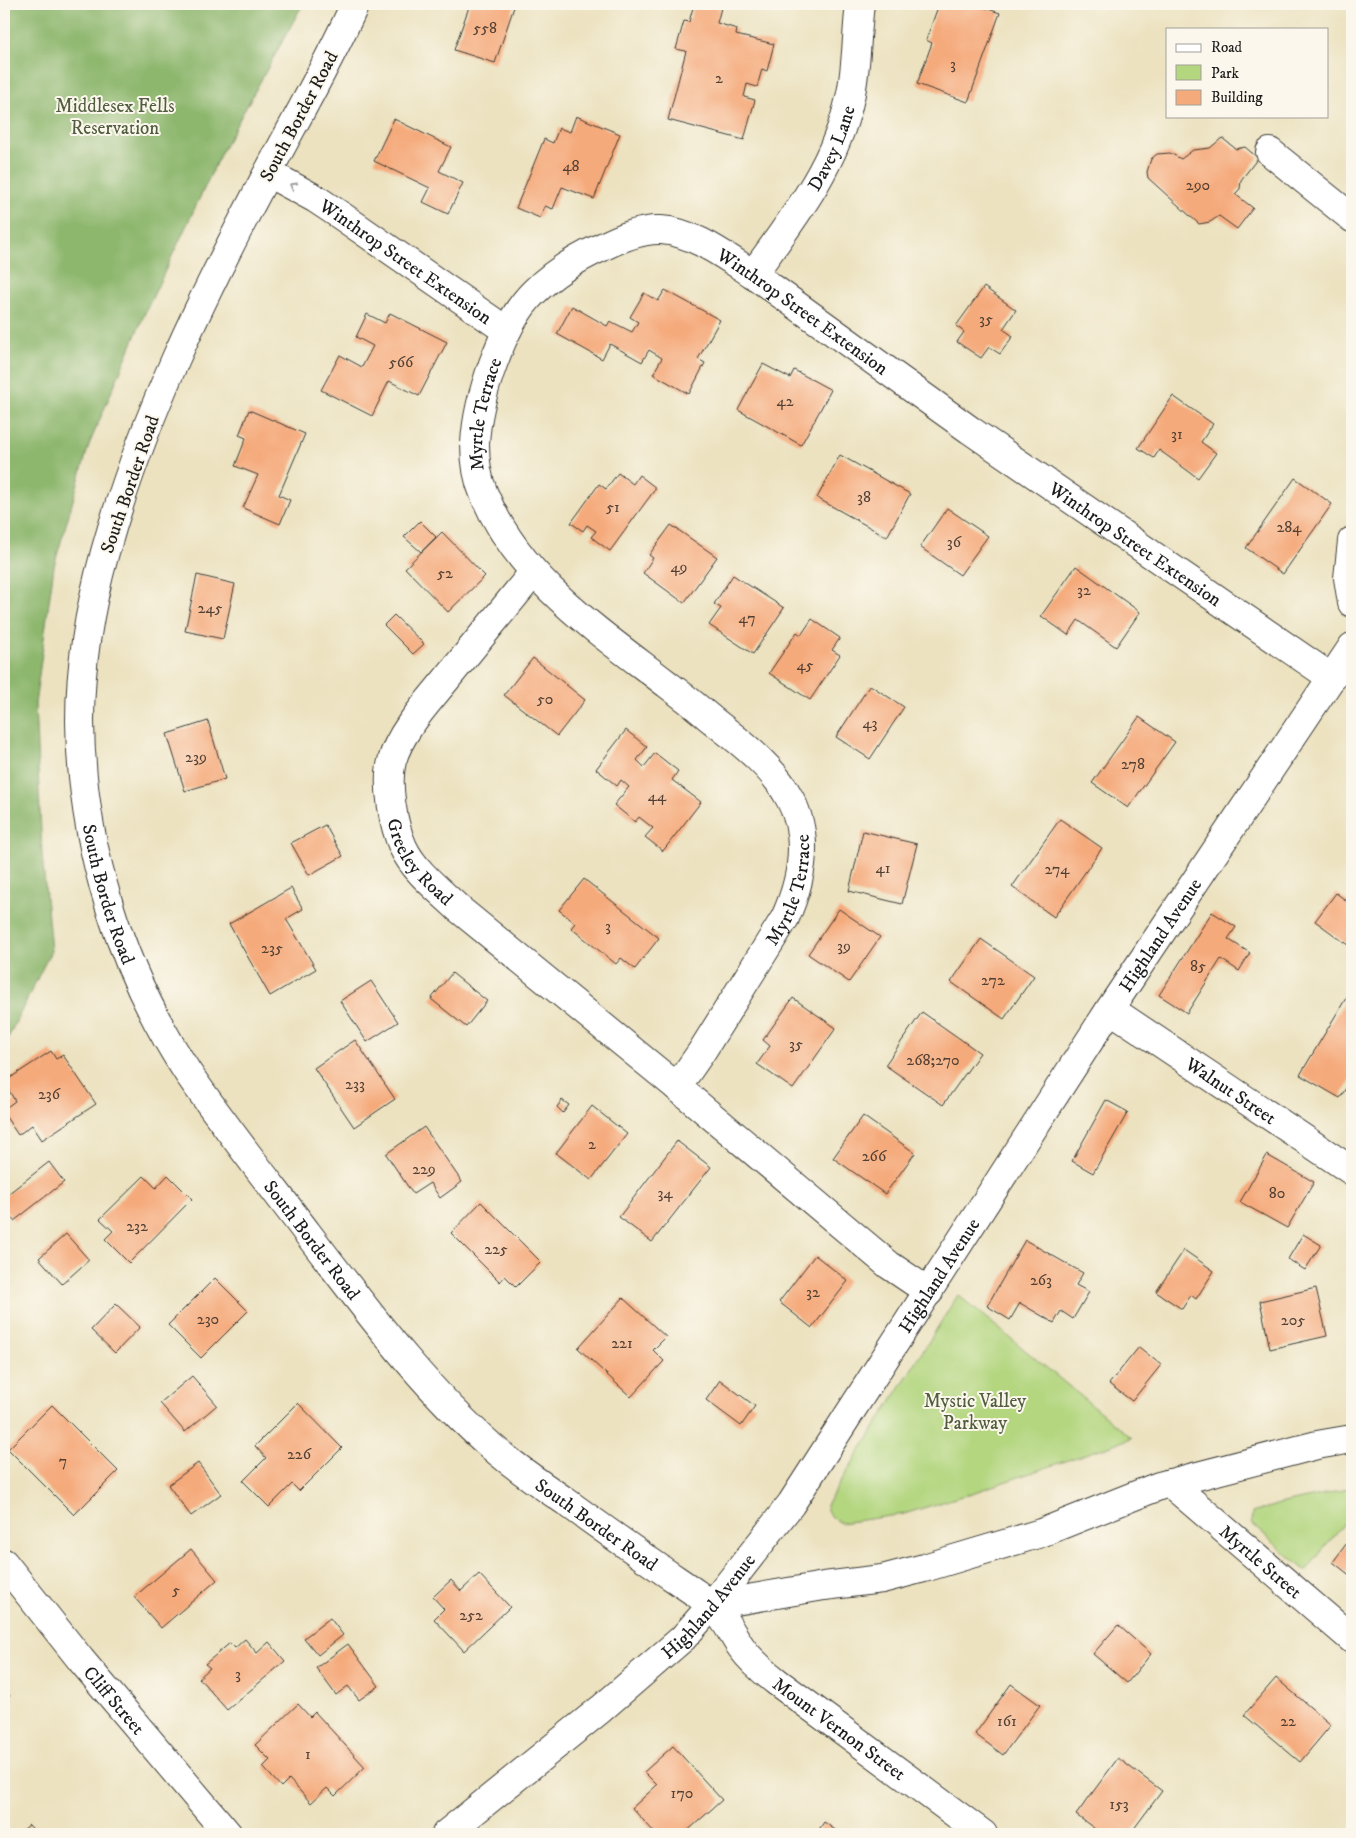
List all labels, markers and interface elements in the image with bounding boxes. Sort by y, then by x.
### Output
house number: 558 [473,18,497,38]
legend [1166,28,1328,118]
text: Road [1211,38,1243,57]
street label: South Border Road [255,47,344,186]
house number: 3 [950,54,956,74]
text: Park [1211,64,1240,83]
house number: 2 [715,68,723,88]
text: Building [1211,88,1263,107]
park label: Middlesex Fells Reservation [55,95,175,140]
street label: Davey Lane [803,103,861,196]
house number: 48 [562,156,580,176]
house number: 290 [1186,175,1210,195]
one-way arrow [289,182,298,192]
street label: Winthrop Street Extension [314,194,496,330]
street label: Winthrop Street Extension [711,243,892,380]
house number: 35 [979,309,993,329]
house number: 566 [389,352,414,372]
street label: Myrtle Terrace [465,354,507,472]
house number: 42 [776,391,794,411]
street label: South Border Road [96,412,165,557]
house number: 31 [1171,424,1183,444]
street label: Winthrop Street Extension [1043,477,1226,612]
house number: 38 [857,487,871,507]
house number: 51 [606,497,620,517]
house number: 284 [1276,517,1302,537]
house number: 36 [947,532,962,552]
house number: 49 [670,557,688,577]
house number: 52 [437,563,453,583]
house number: 32 [1077,580,1091,600]
house number: 245 [198,598,223,618]
house number: 47 [738,608,756,628]
house number: 45 [796,655,814,675]
house number: 50 [537,689,553,709]
house number: 43 [862,713,878,733]
house number: 239 [185,747,207,767]
house number: 278 [1121,754,1145,774]
house number: 44 [648,786,667,806]
street label: Greeley Road [381,816,458,911]
street label: South Border Road [77,822,139,968]
street label: Myrtle Terrace [761,833,815,950]
house number: 41 [875,858,891,878]
house number: 274 [1045,859,1070,879]
street label: Highland Avenue [1115,874,1207,997]
house number: 3 [605,916,611,936]
house number: 39 [837,936,851,956]
house number: 235 [261,938,283,958]
house number: 85 [1190,956,1206,976]
house number: 272 [981,970,1005,990]
house number: 35 [789,1034,803,1054]
house number: 268;270 [906,1050,960,1070]
street label: Walnut Street [1180,1052,1280,1130]
house number: 233 [345,1074,365,1094]
house number: 236 [38,1084,61,1104]
house number: 2 [588,1134,596,1154]
house number: 266 [862,1146,887,1166]
house number: 229 [412,1159,436,1179]
street label: South Border Road [258,1176,365,1305]
house number: 34 [657,1183,673,1203]
house number: 80 [1269,1183,1285,1203]
street label: Highland Avenue [894,1214,985,1338]
house number: 232 [126,1216,148,1236]
house number: 225 [484,1239,508,1259]
house number: 263 [1030,1270,1052,1290]
house number: 32 [806,1282,820,1302]
house number: 230 [197,1309,219,1329]
house number: 205 [1281,1310,1305,1330]
house number: 221 [611,1333,633,1353]
park label: Mystic Valley Parkway [924,1390,1027,1435]
house number: 226 [287,1444,312,1464]
house number: 7 [59,1451,67,1471]
street label: South Border Road [530,1474,662,1577]
street label: Myrtle Street [1214,1520,1306,1604]
street label: Highland Avenue [657,1549,761,1665]
house number: 5 [172,1580,180,1600]
house number: 252 [459,1605,483,1625]
street label: Cliff Street [78,1662,149,1740]
house number: 3 [235,1664,241,1684]
street label: Mount Vernon Street [768,1673,910,1786]
house number: 161 [997,1711,1017,1731]
house number: 22 [1280,1711,1296,1731]
house number: 1 [305,1744,311,1764]
house number: 170 [671,1783,693,1803]
house number: 153 [1109,1794,1129,1814]

